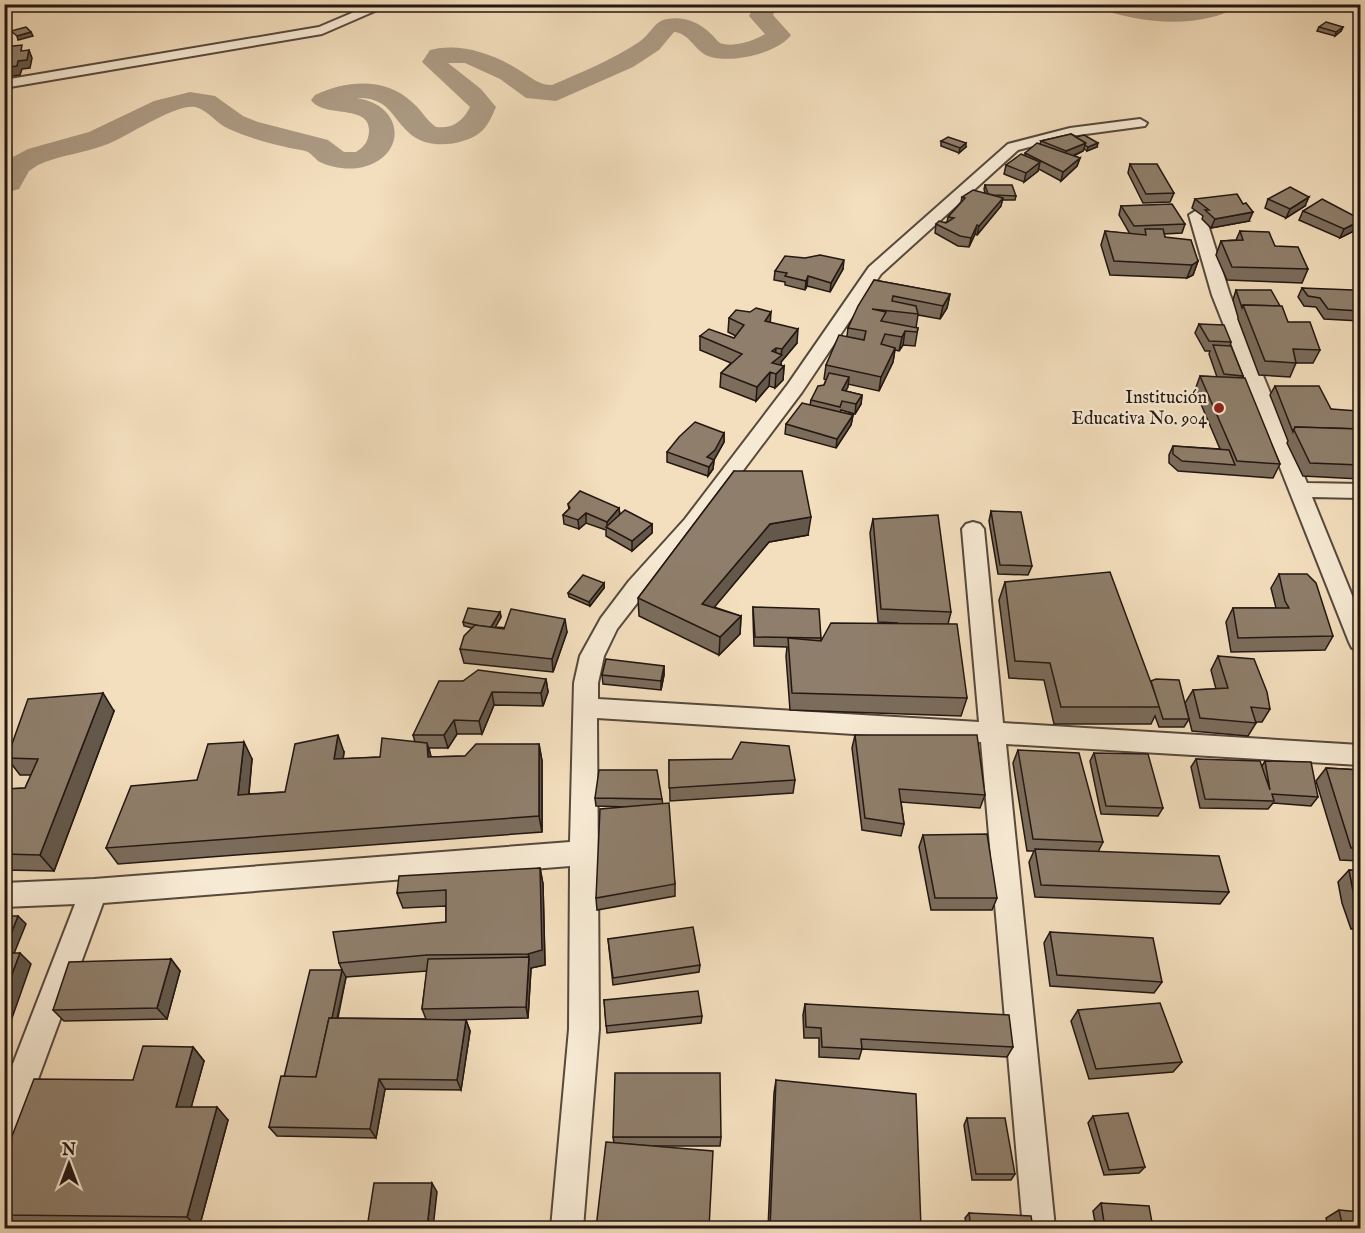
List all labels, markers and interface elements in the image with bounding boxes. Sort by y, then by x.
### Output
place label: Institución Educativa No. 904 [1071,387,1207,431]
marker: Institución Educativa No. 904 [1212,401,1226,415]
north arrow [39,1134,99,1194]
text: N [61,1141,76,1161]

